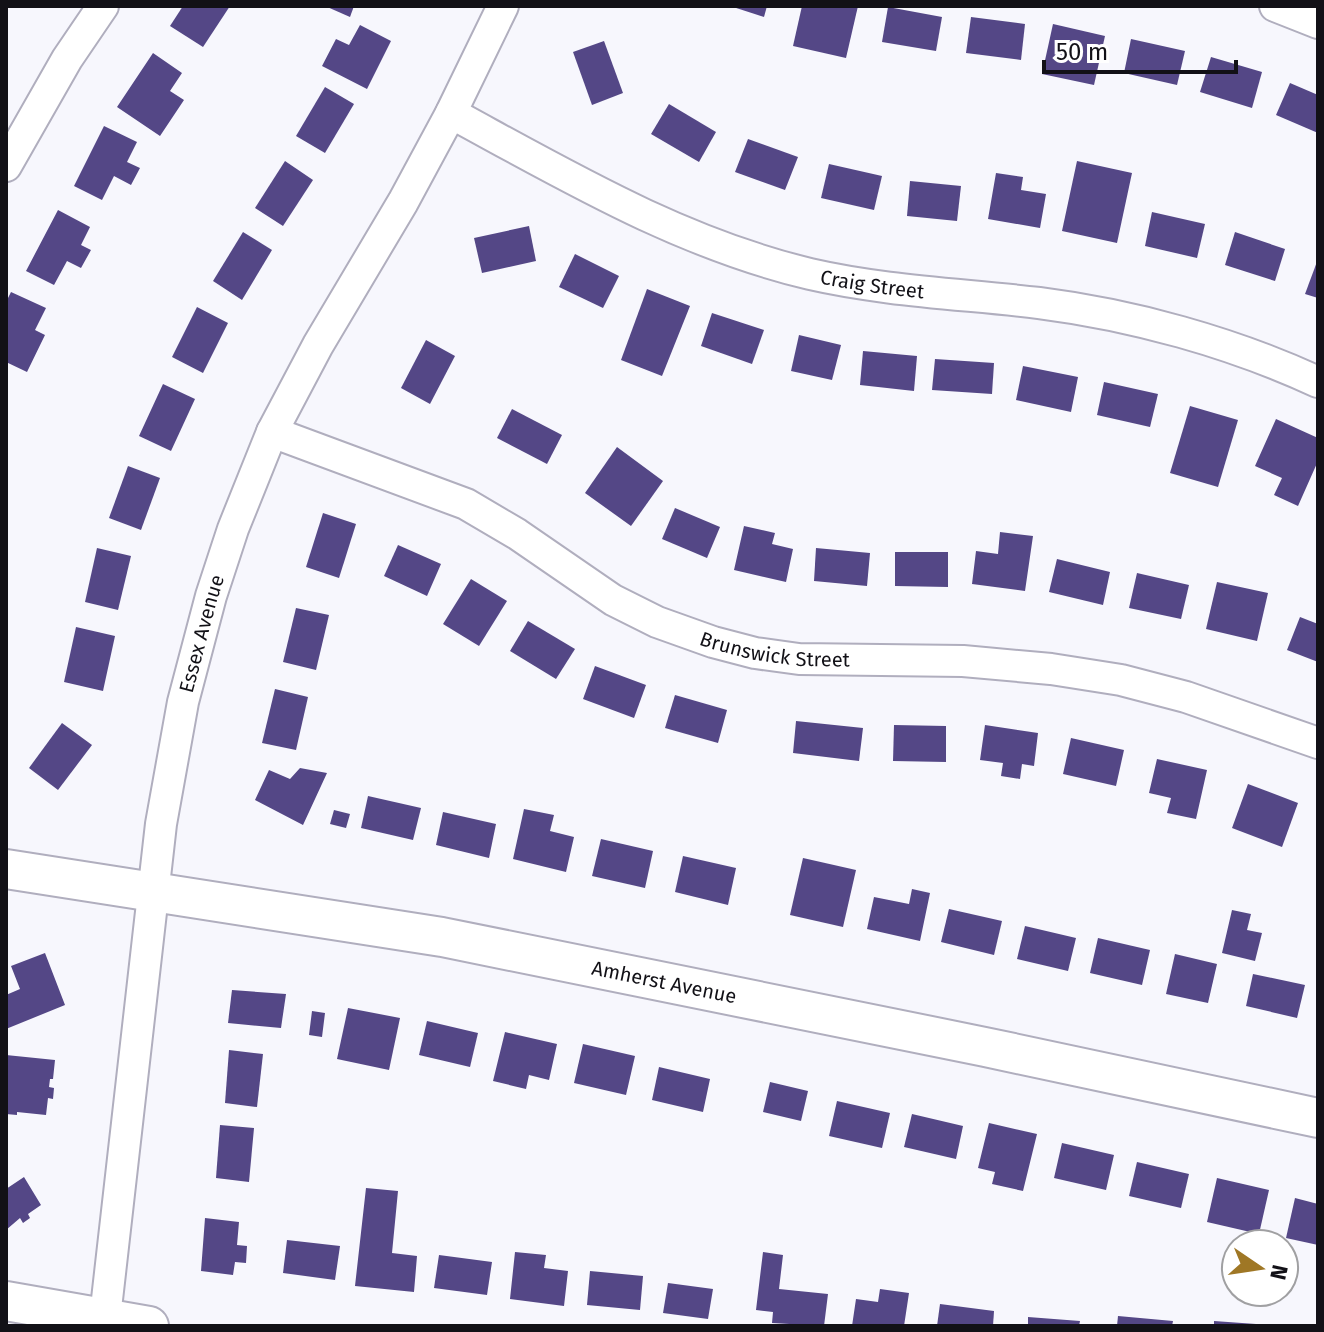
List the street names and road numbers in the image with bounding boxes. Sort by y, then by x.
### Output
street label: Craig Street [818,265,926,304]
street label: Essex Avenue [174,572,229,695]
street label: Brunswick Street [697,626,851,672]
street label: Amherst Avenue [590,956,739,1008]

